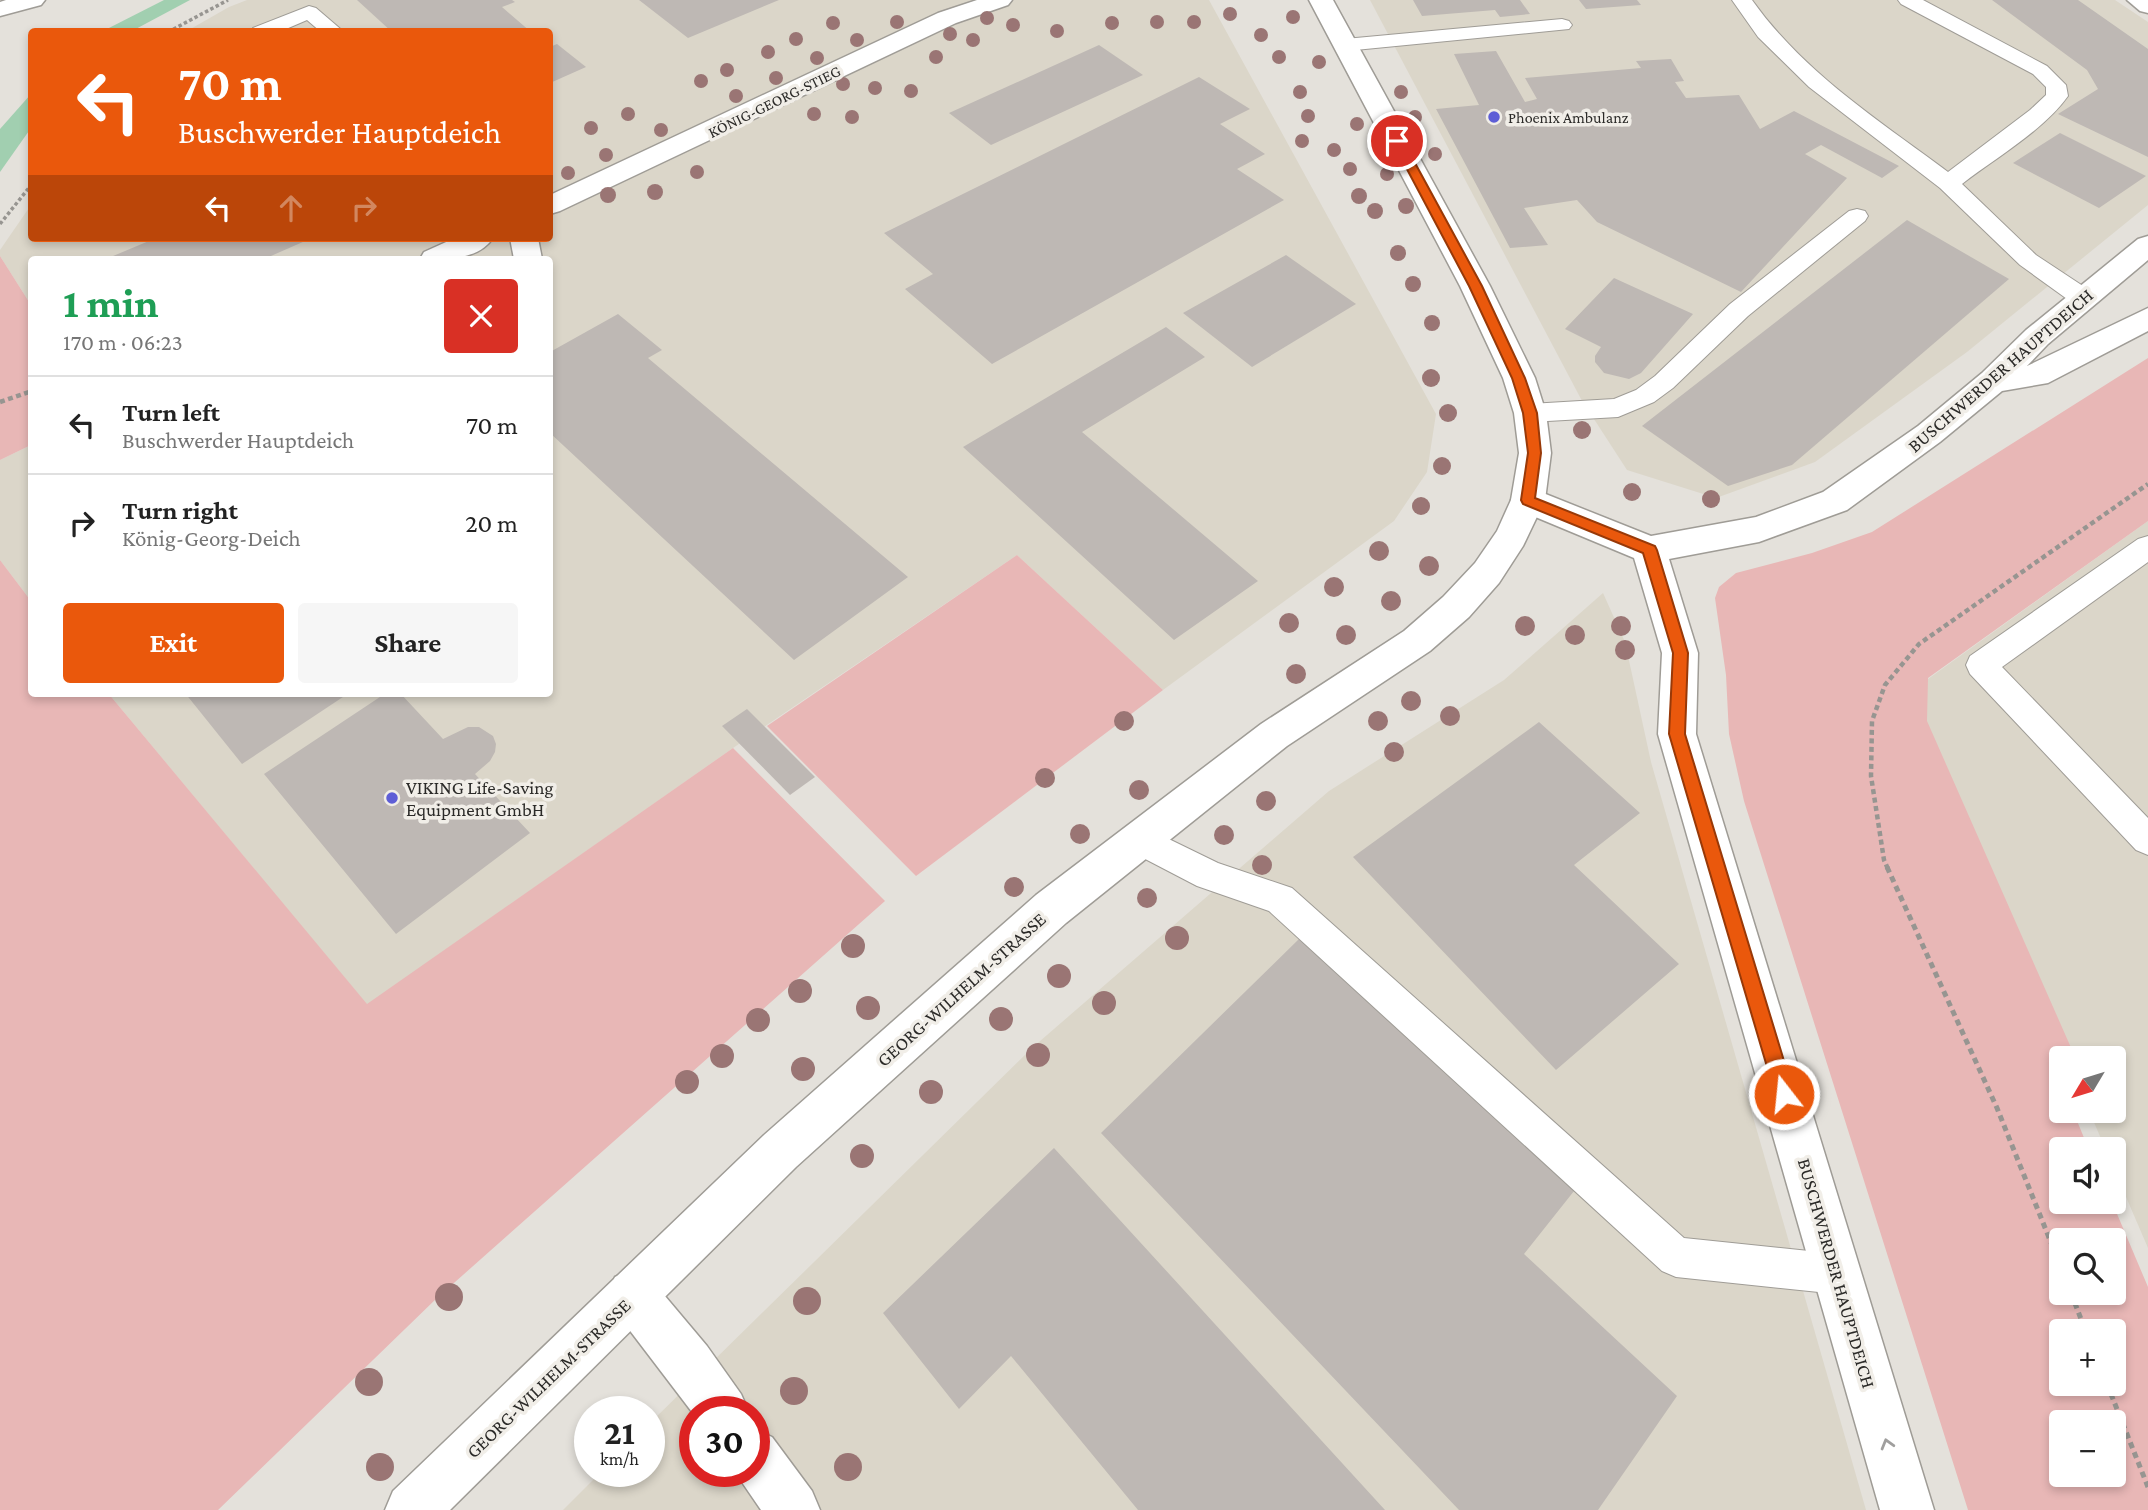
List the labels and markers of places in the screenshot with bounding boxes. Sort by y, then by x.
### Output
marker: Phoenix Ambulanz [1486,109,1502,125]
place label: Phoenix Ambulanz [1508,109,1629,126]
pin [1367,111,1427,171]
place label: VIKING Life-Saving Equipment GmbH [406,777,554,820]
marker: VIKING Life-Saving Equipment GmbH [384,790,400,806]

